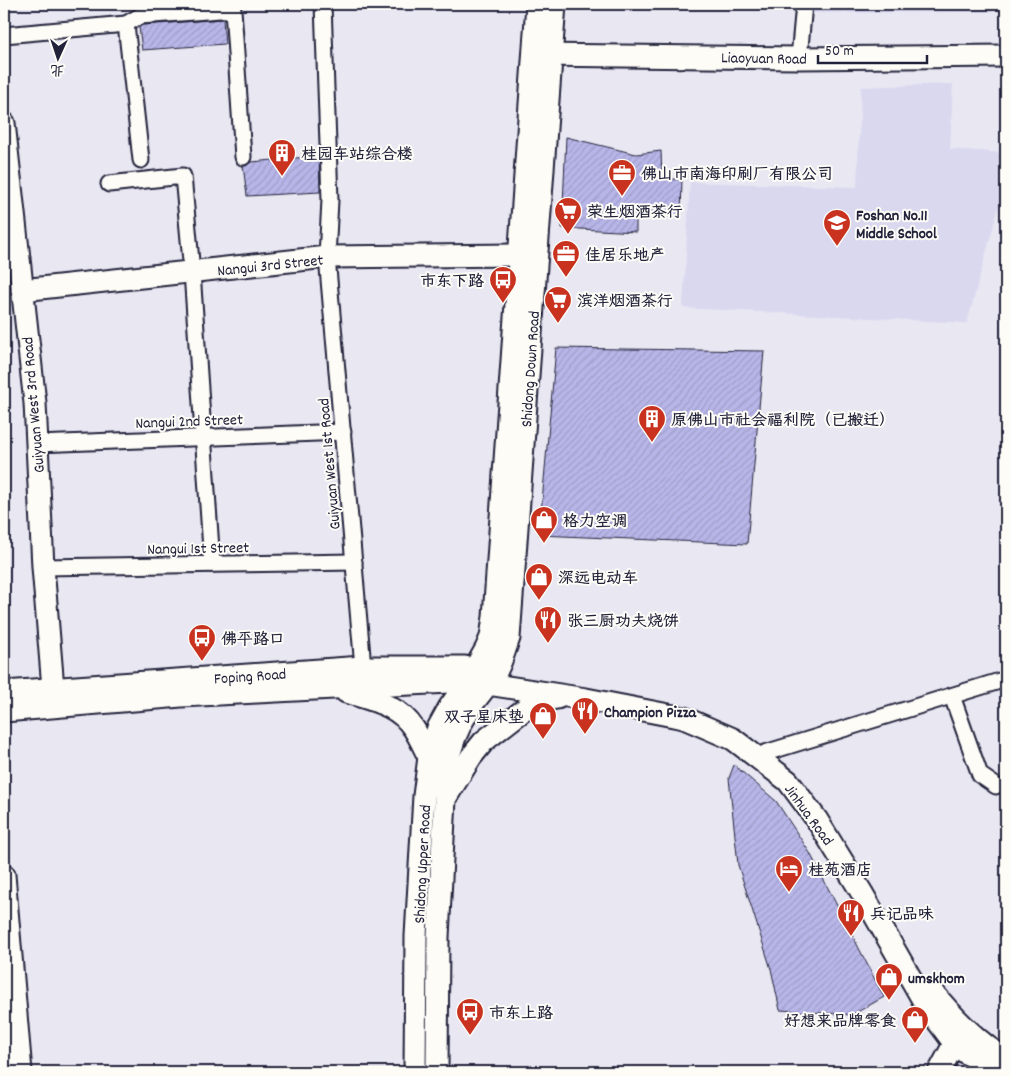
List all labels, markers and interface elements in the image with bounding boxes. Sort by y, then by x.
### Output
north arrow [32,32,82,82]
scale bar [818,32,926,64]
text: 50 m [825,41,854,63]
street label: Liaoyuan Road [721,47,807,72]
text: 北 [50,59,65,79]
building icon: 桂园车站综合楼 [267,138,297,177]
place label: 桂园车站综合楼 [301,144,413,167]
office icon: 佛山市南海印刷厂有限公司 [607,158,637,197]
place label: 佛山市南海印刷厂有限公司 [641,164,833,187]
supermarket icon: 荣生烟酒茶行 [553,196,583,235]
place label: 荣生烟酒茶行 [587,202,683,225]
place label: Foshan No.11 Middle School [856,205,937,246]
school or university icon: Foshan No.11 Middle School [822,208,852,247]
office icon: 佳居乐地产 [551,239,581,278]
place label: 佳居乐地产 [585,245,665,268]
street label: Nangui 3rd Street [216,249,324,283]
bus stop icon: 市东下路 [488,265,518,304]
place label: 市东下路 [420,271,484,294]
supermarket icon: 滨洋烟酒茶行 [543,285,573,324]
place label: 滨洋烟酒茶行 [577,291,673,314]
street label: Shidong Down Road [516,310,547,428]
street label: Guiyuan West 3rd Road [17,336,52,474]
street label: Guiyuan West 1st Road [313,397,348,531]
building icon: 原佛山市社会福利院（已搬迁） [637,404,667,443]
street label: Nangui 2nd Street [135,409,243,436]
place label: 原佛山市社会福利院（已搬迁） [671,410,895,433]
shop icon: 格力空调 [529,505,559,544]
place label: 格力空调 [563,511,627,534]
street label: Nangui 1st Street [147,537,249,562]
shop icon: 深远电动车 [524,562,554,601]
place label: 深远电动车 [558,568,638,591]
restaurant icon: 张三厨功夫烧饼 [533,605,563,644]
place label: 张三厨功夫烧饼 [567,611,679,634]
bus stop icon: 佛平路口 [187,623,217,662]
place label: 佛平路口 [221,629,285,652]
street label: Foping Road [213,663,287,691]
restaurant icon: Champion Pizza [570,696,600,735]
shop icon: 双子星床垫 [528,701,558,740]
place label: Champion Pizza [604,702,698,725]
place label: 双子星床垫 [444,707,524,730]
street label: Jinhua Road [778,780,838,851]
street label: Shidong Upper Road [409,804,438,924]
hotel icon: 桂苑酒店 [774,854,804,893]
place label: 桂苑酒店 [808,860,872,883]
restaurant icon: 兵记品味 [836,898,866,937]
place label: 兵记品味 [870,904,934,927]
shop icon: umskhom [874,962,904,1001]
place label: umskhom [908,968,965,991]
bus stop icon: 市东上路 [455,997,485,1036]
place label: 市东上路 [489,1003,553,1026]
shop icon: 好想来品牌零食 [900,1005,930,1044]
place label: 好想来品牌零食 [784,1011,896,1034]

